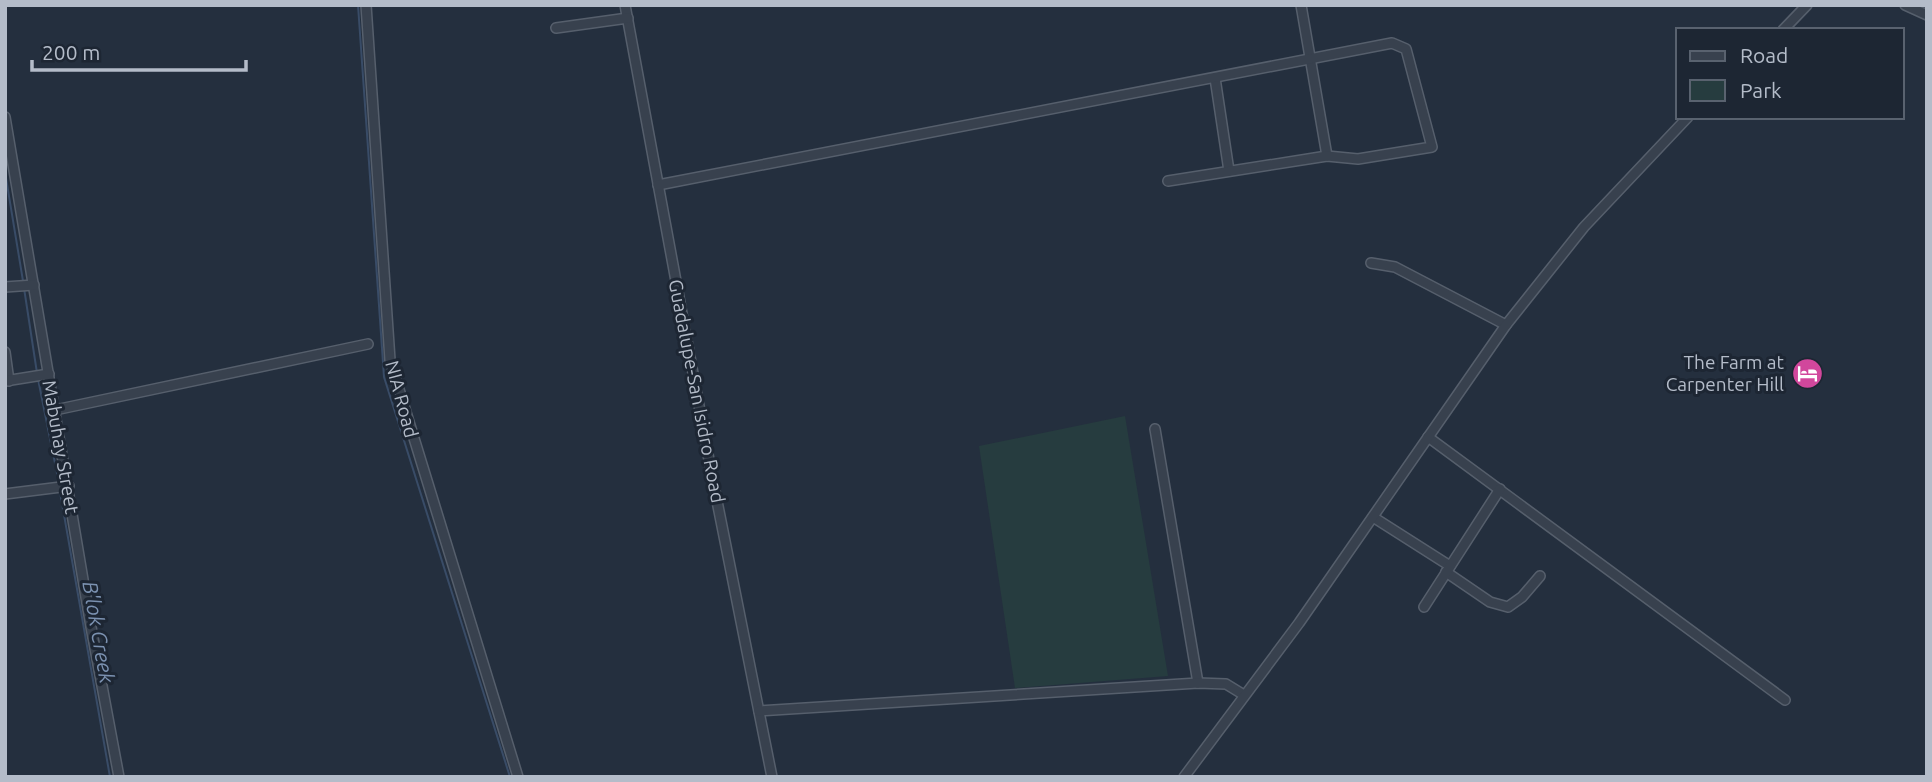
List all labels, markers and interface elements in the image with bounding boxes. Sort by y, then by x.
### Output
scale bar [32,28,245,72]
legend [1676,28,1904,119]
text: 200 m [42,40,100,64]
text: Road [1740,43,1788,67]
text: Park [1740,78,1782,102]
street label: Guadalupe-San Isidro Road [665,277,729,505]
place label: The Farm at Carpenter Hill [1666,351,1785,395]
hotel icon: The Farm at Carpenter Hill [1790,356,1824,390]
street label: NIA Road [381,358,423,440]
street label: Mabuhay Street [38,378,84,516]
water label: B'lok Creek [78,579,120,685]

